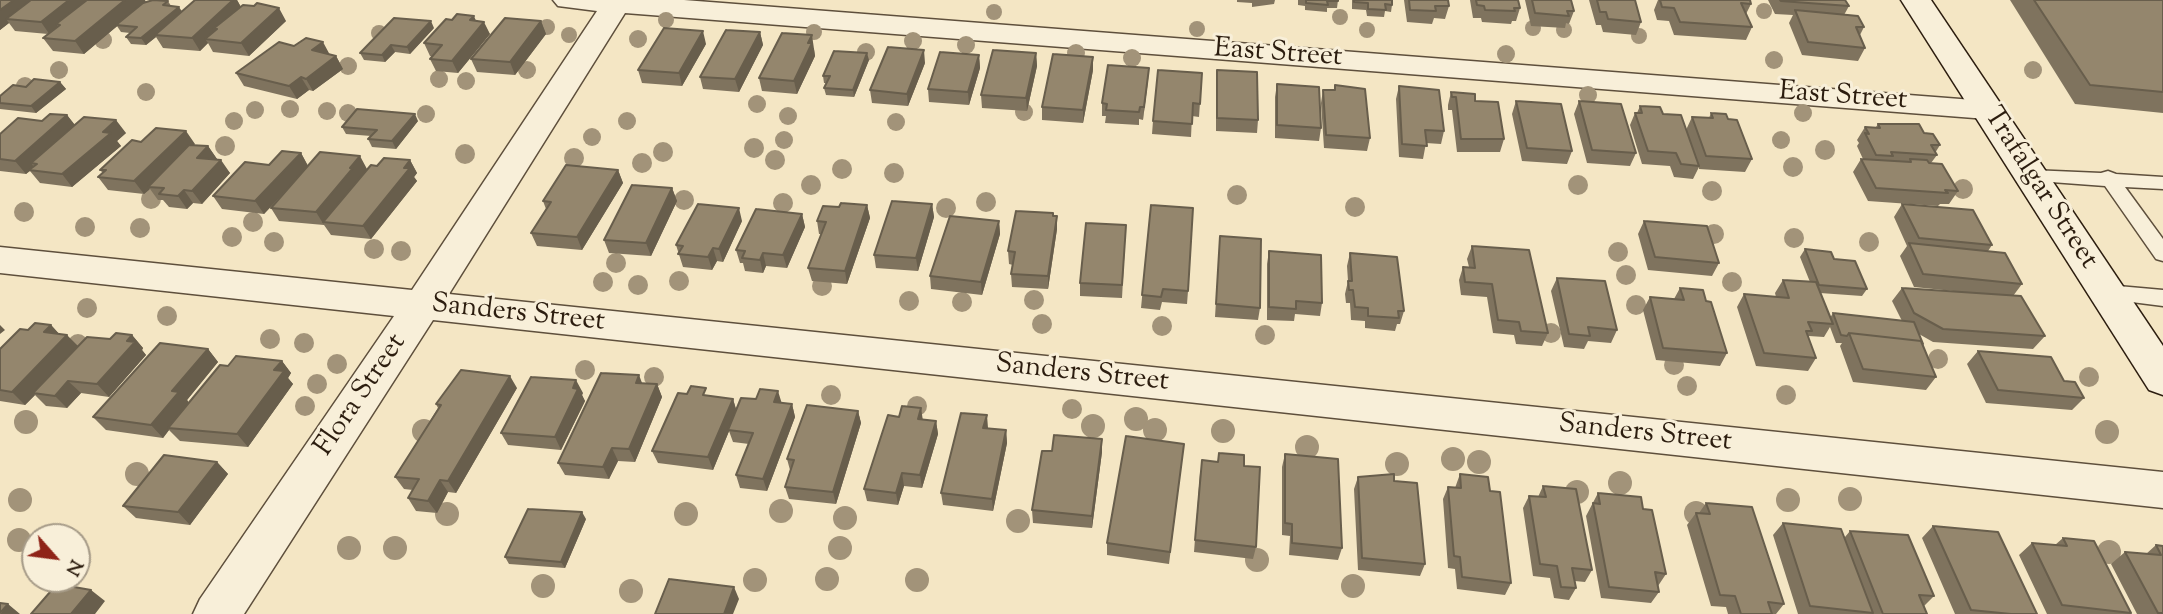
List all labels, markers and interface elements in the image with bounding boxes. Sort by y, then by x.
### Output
street label: East Street [1213,34,1343,76]
street label: East Street [1778,77,1908,119]
street label: Trafalgar Street [1974,102,2104,276]
street label: Sanders Street [430,289,606,341]
street label: Flora Street [309,329,415,463]
street label: Sanders Street [994,349,1170,401]
street label: Sanders Street [1557,409,1733,461]
north arrow [21,523,91,593]
text: N [58,554,89,580]

